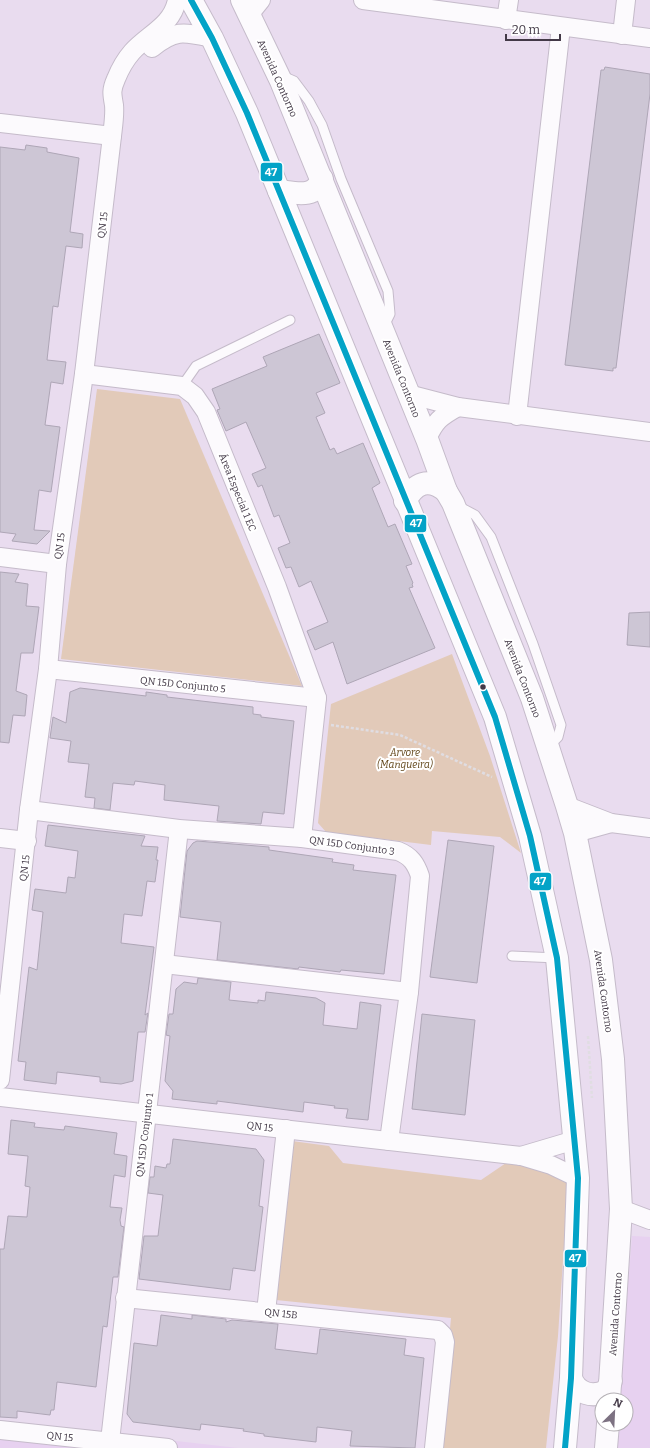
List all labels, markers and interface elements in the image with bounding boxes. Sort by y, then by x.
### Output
scale bar [506,16,560,42]
text: 20 m [512,23,541,37]
street label: Avenida Contorno [255,38,300,119]
line badge: 47 [260,162,283,182]
text: 47 [265,166,277,179]
street label: QN 15 [95,211,111,239]
street label: Avenida Contorno [380,337,422,420]
street label: Área Especial 1 EC [216,451,260,533]
line badge: 47 [404,514,427,533]
text: 47 [410,517,422,530]
street label: QN 15 [52,532,68,560]
street label: Avenida Contorno [501,637,543,720]
street label: QN 15D Conjunto 5 [139,675,226,695]
unlabelled marker [478,682,488,692]
park label: Arvore (Mangueira) [377,747,433,771]
street label: QN 15D Conjunto 3 [308,834,396,858]
street label: QN 15 [17,854,33,882]
line badge: 47 [529,872,552,891]
text: 47 [534,875,546,888]
street label: Avenida Contorno [591,949,615,1034]
street label: QN 15D Conjunto 1 [134,1092,156,1178]
street label: QN 15 [246,1119,274,1135]
line badge: 47 [564,1249,587,1268]
text: 47 [569,1252,581,1265]
street label: Avenida Contorno [607,1272,625,1356]
street label: QN 15B [264,1306,298,1322]
north arrow [594,1392,634,1432]
text: N [611,1396,625,1411]
street label: QN 15 [46,1430,74,1444]

